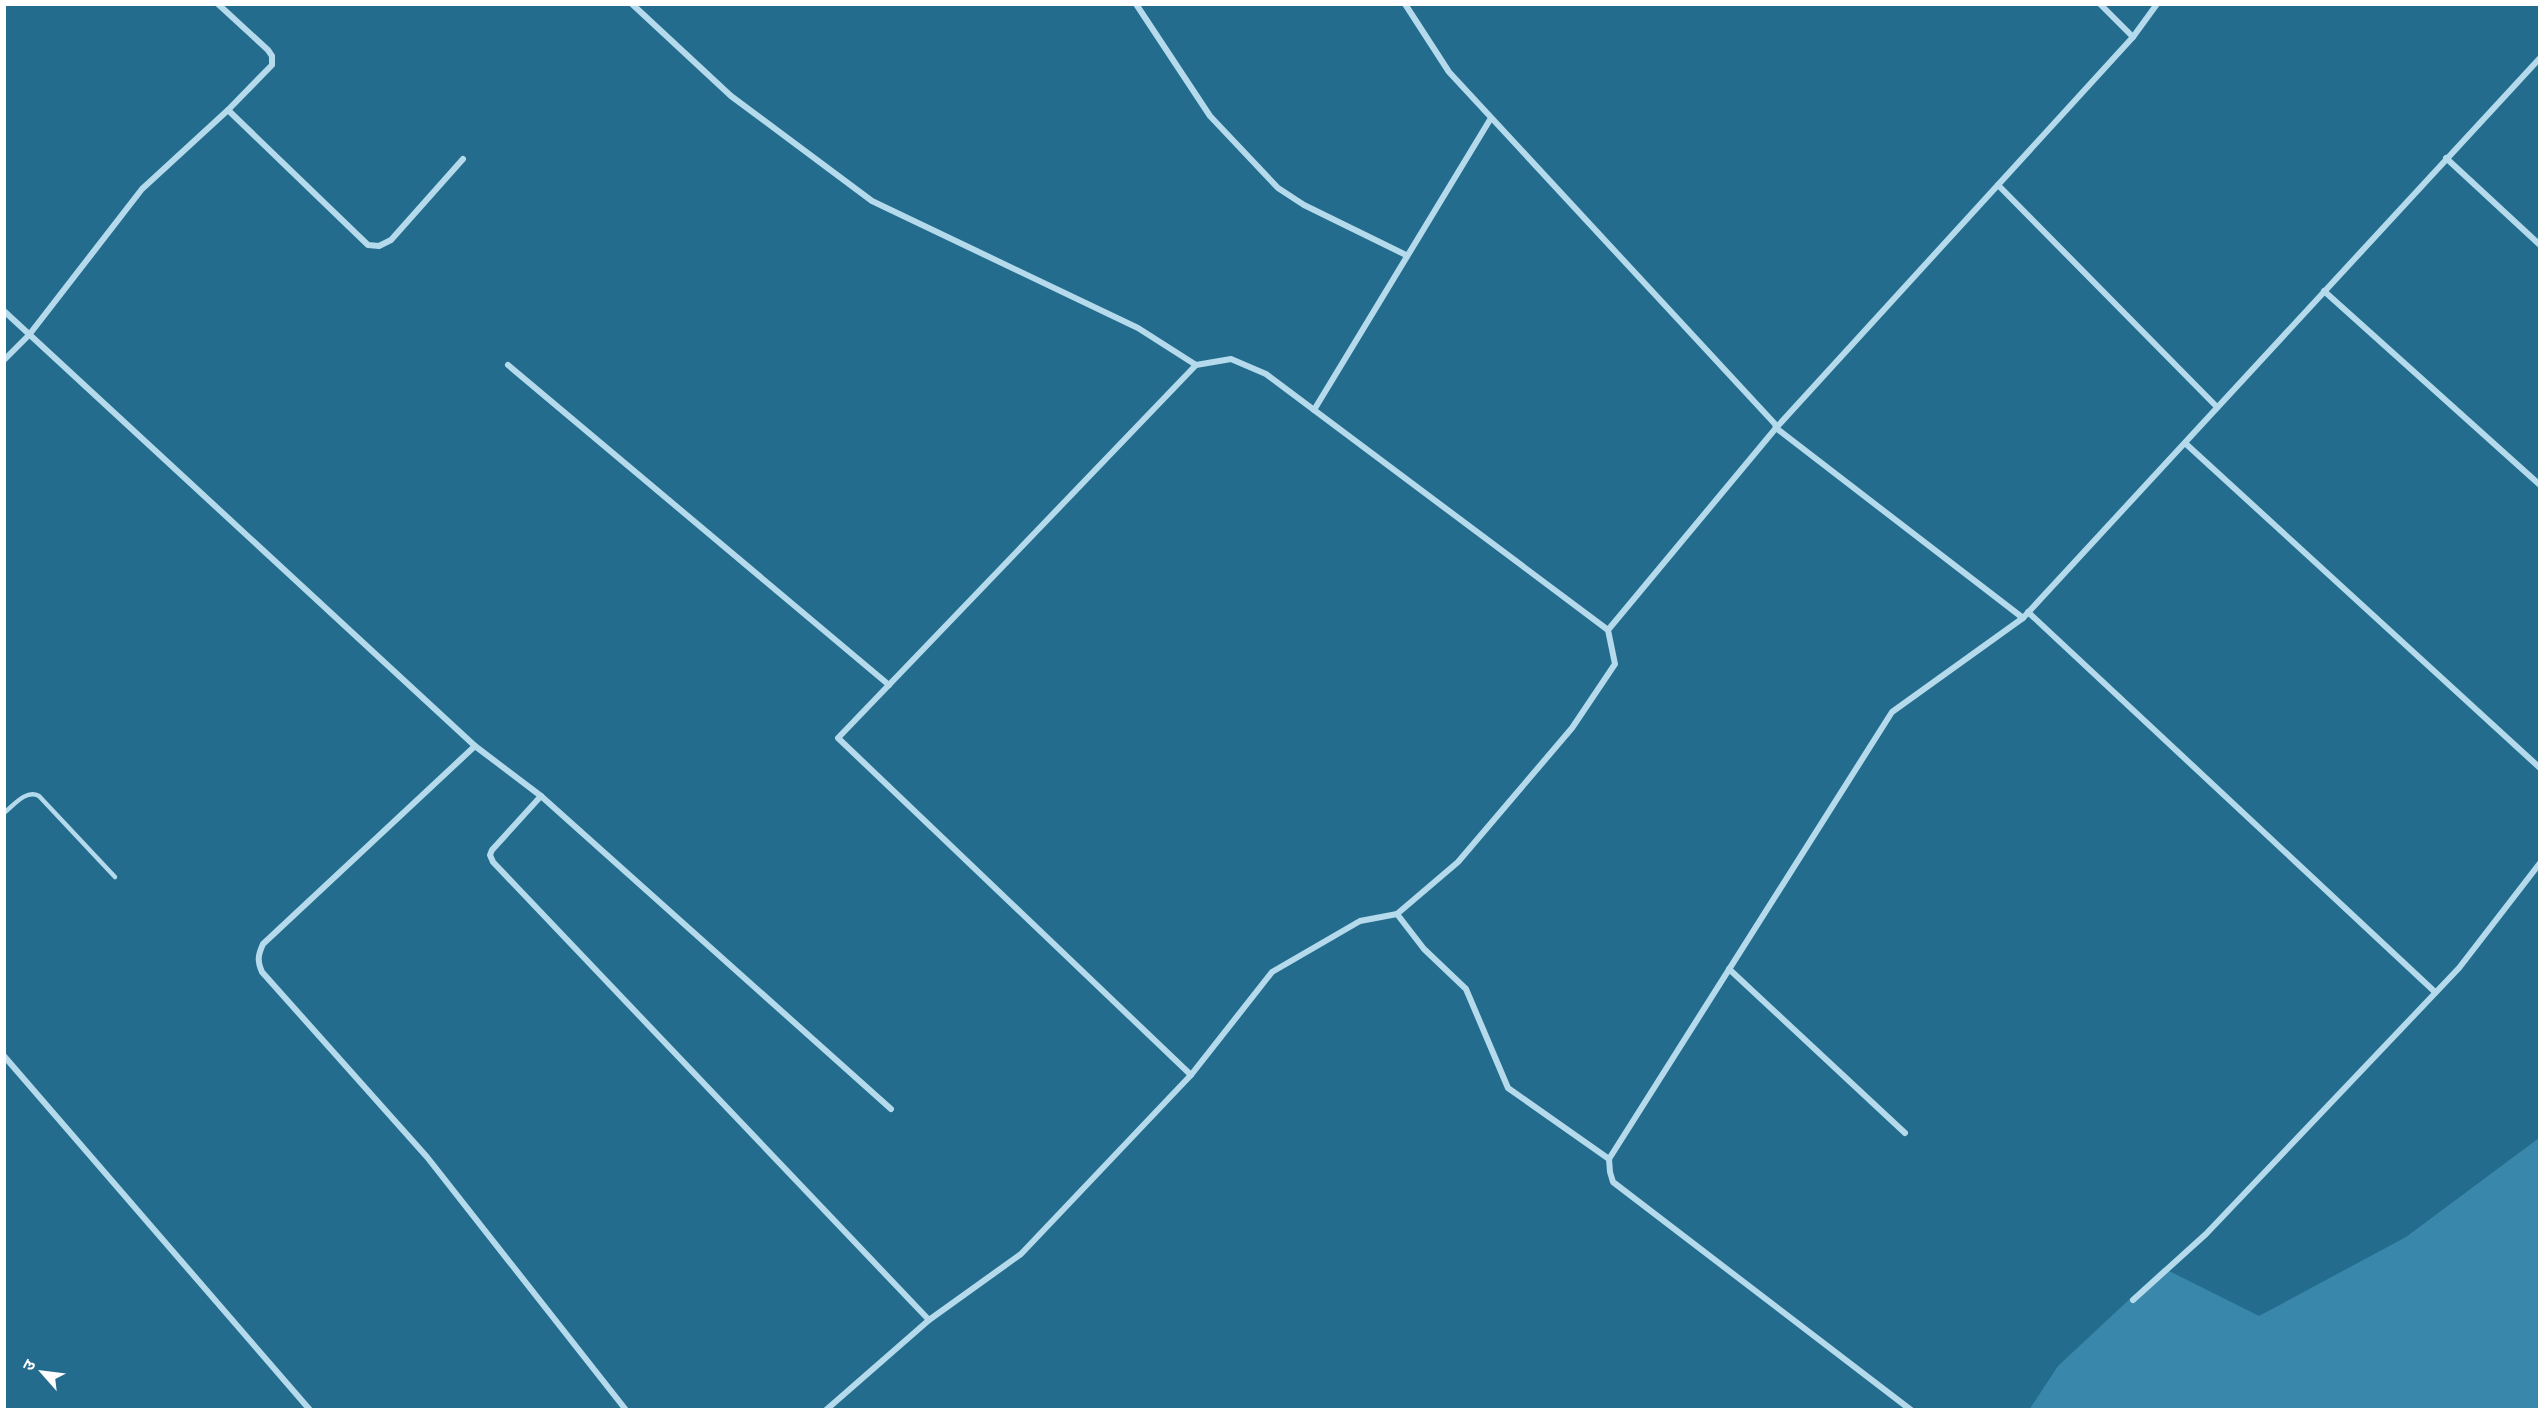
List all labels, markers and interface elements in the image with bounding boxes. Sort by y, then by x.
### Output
north arrow [12,1342,72,1402]
text: उ [17,1355,41,1374]

